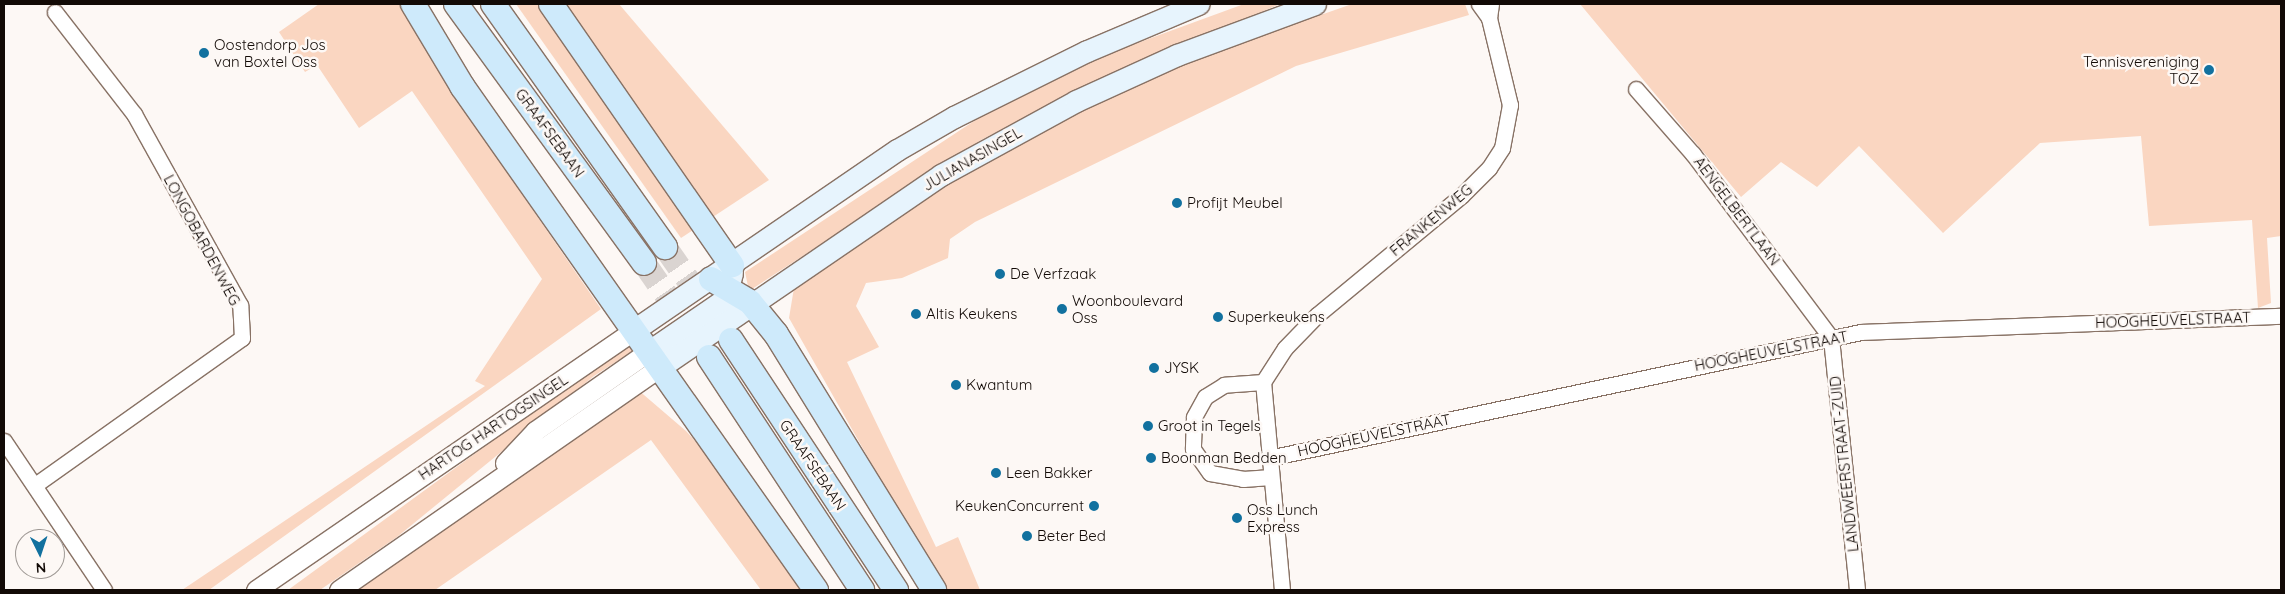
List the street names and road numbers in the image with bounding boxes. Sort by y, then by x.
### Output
street label: GRAAFSEBAAN [512,85,588,181]
street label: JULIANASINGEL [919,123,1025,195]
street label: AENGELBERTLAAN [1690,153,1784,269]
street label: LONGOBARDENWEG [160,172,244,308]
street label: FRANKENWEG [1386,180,1476,260]
street label: HOOGHEUVELSTRAAT [2095,308,2251,332]
street label: HOOGHEUVELSTRAAT [1693,327,1849,375]
street label: HARTOG HARTOGSINGEL [415,370,571,484]
street label: LANDWEERSTRAAT-ZUID [1826,375,1862,553]
street label: HOOGHEUVELSTRAAT [1296,410,1452,460]
street label: GRAAFSEBAAN [776,416,850,514]

